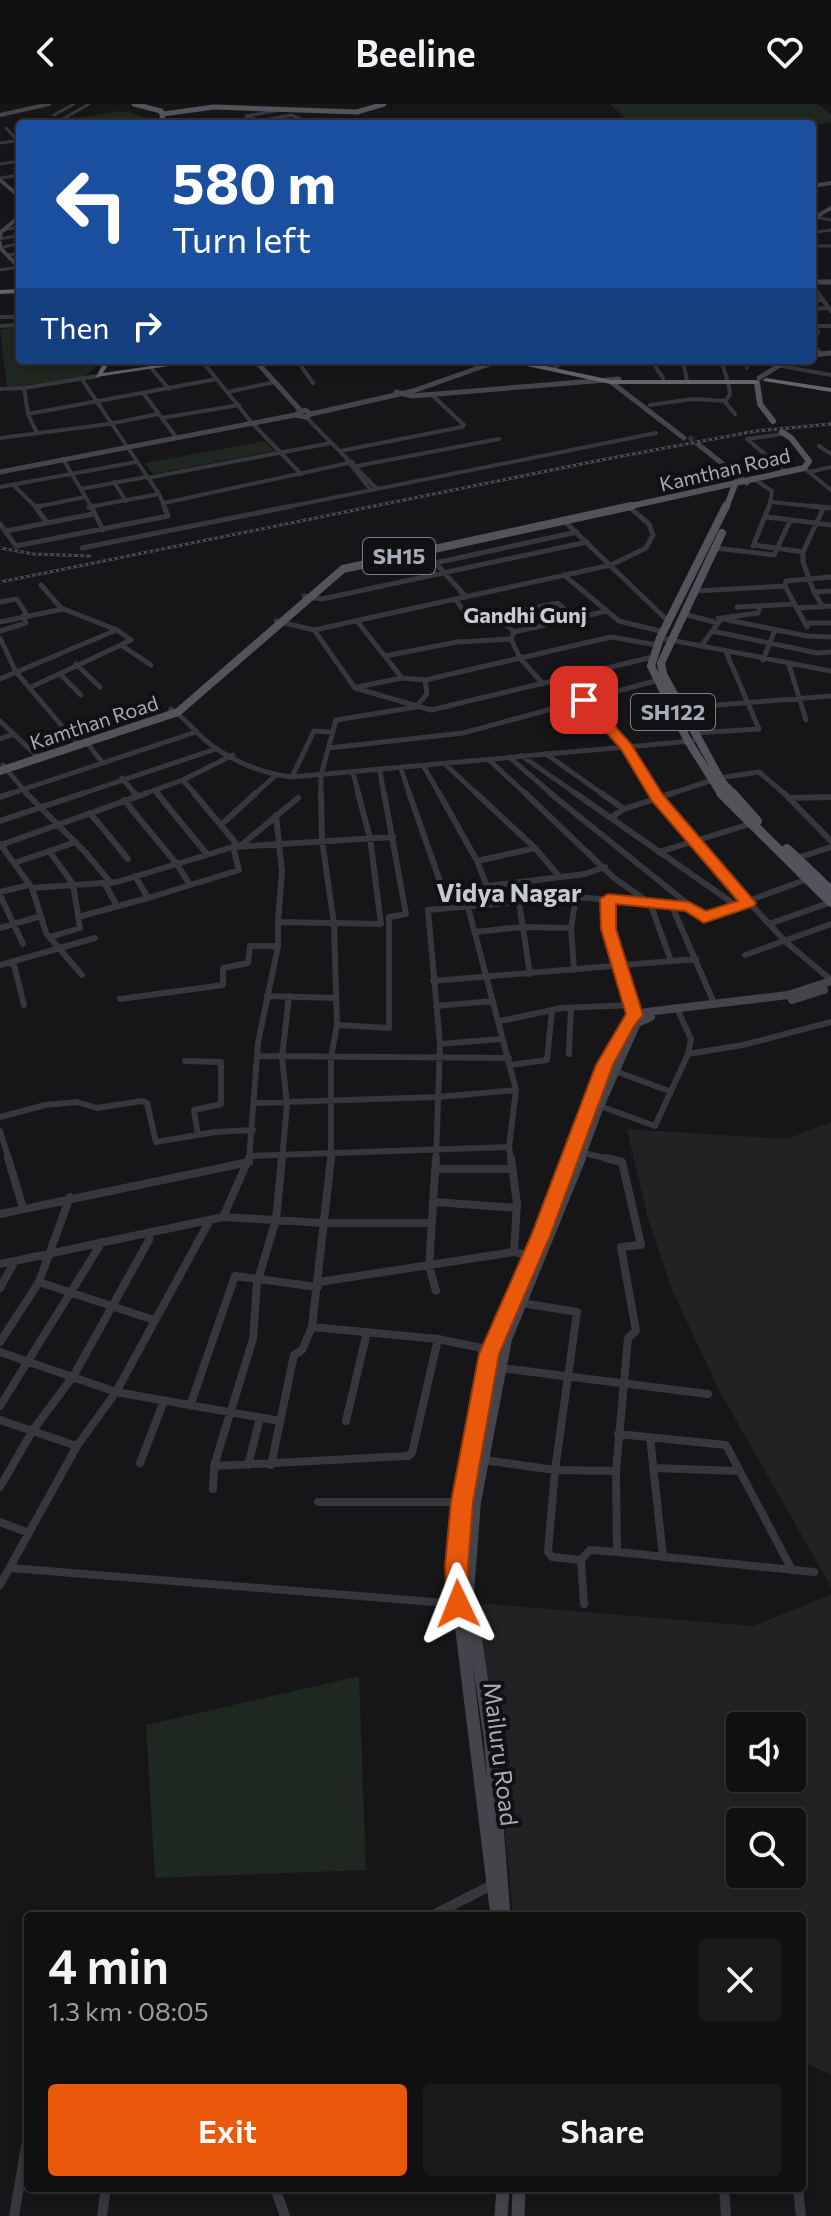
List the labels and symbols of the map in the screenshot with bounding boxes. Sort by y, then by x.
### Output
street label: Kamthan Road [657,442,792,496]
road number: SH15 [363,538,435,574]
district label: Gandhi Gunj [463,601,587,628]
pin [550,666,618,734]
street label: Kamthan Road [27,690,161,754]
road number: SH122 [631,694,715,730]
district label: Vidya Nagar [436,876,582,907]
position arrow [416,1562,500,1646]
street label: Mailuru Road [478,1680,525,1827]

